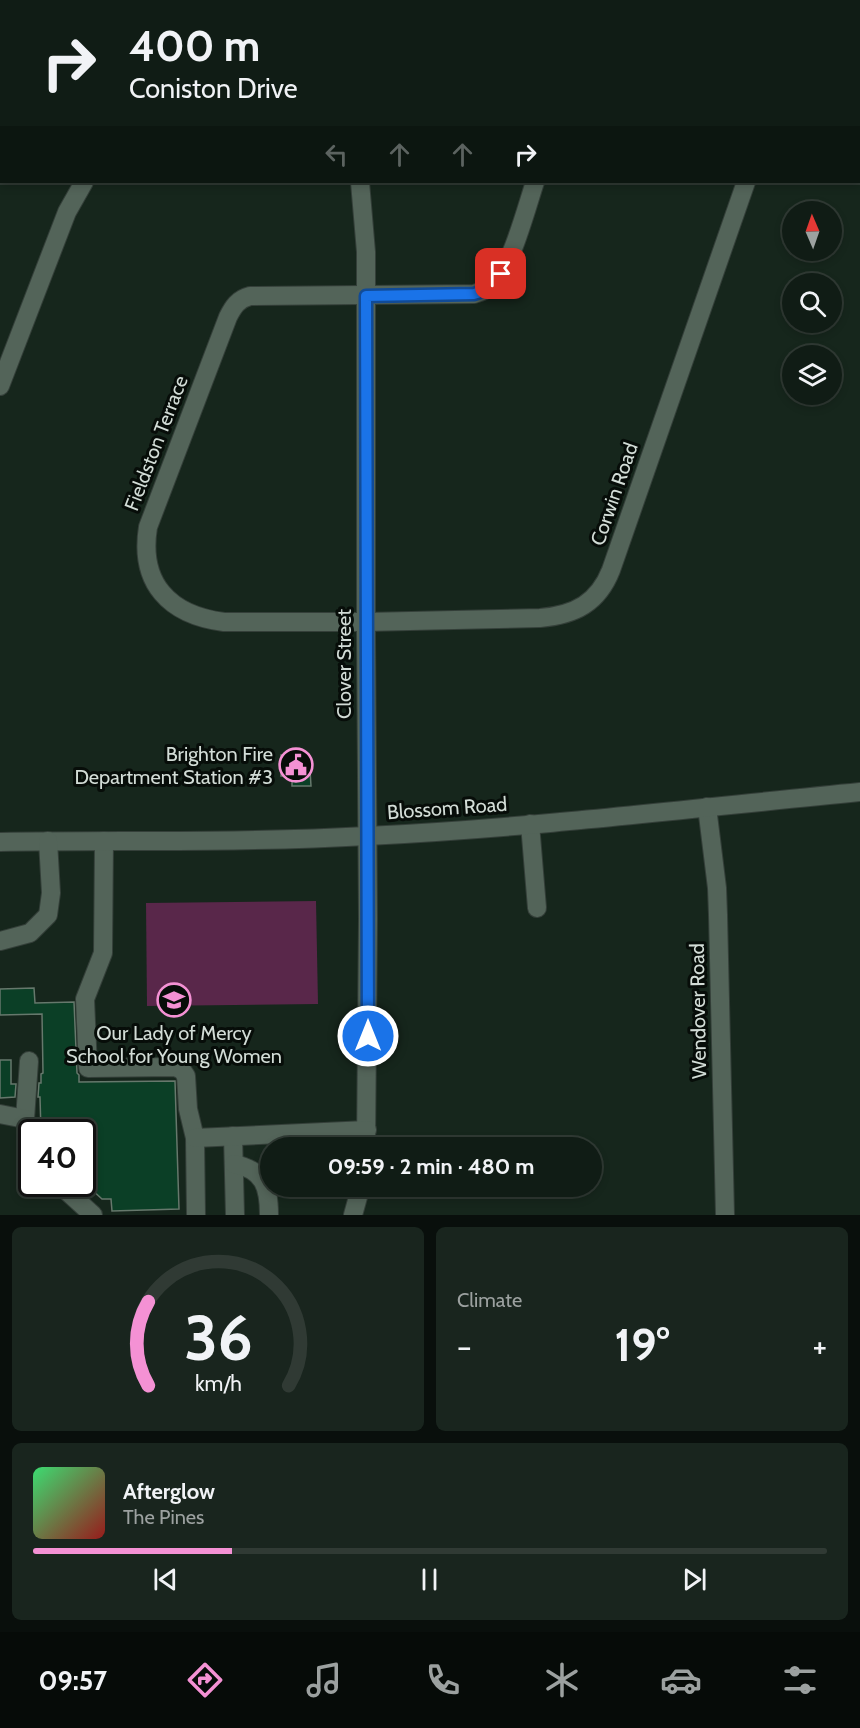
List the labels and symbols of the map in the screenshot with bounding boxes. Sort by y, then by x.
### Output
north arrow [782,201,842,261]
pin [475,248,526,299]
street label: Fieldston Terrace [119,372,193,514]
street label: Corwin Road [585,439,643,549]
street label: Clover Street [332,609,356,719]
place label: Brighton Fire Department Station #3 [74,742,273,789]
public building icon: Brighton Fire Department Station #3 [278,747,314,783]
street label: Blossom Road [386,792,508,824]
street label: Wendover Road [685,943,711,1079]
school or university icon: Our Lady of Mercy School for Young Women [156,982,192,1018]
position arrow [336,1004,400,1068]
place label: Our Lady of Mercy School for Young Women [66,1021,282,1068]
speed limit sign: 40 [18,1119,96,1197]

